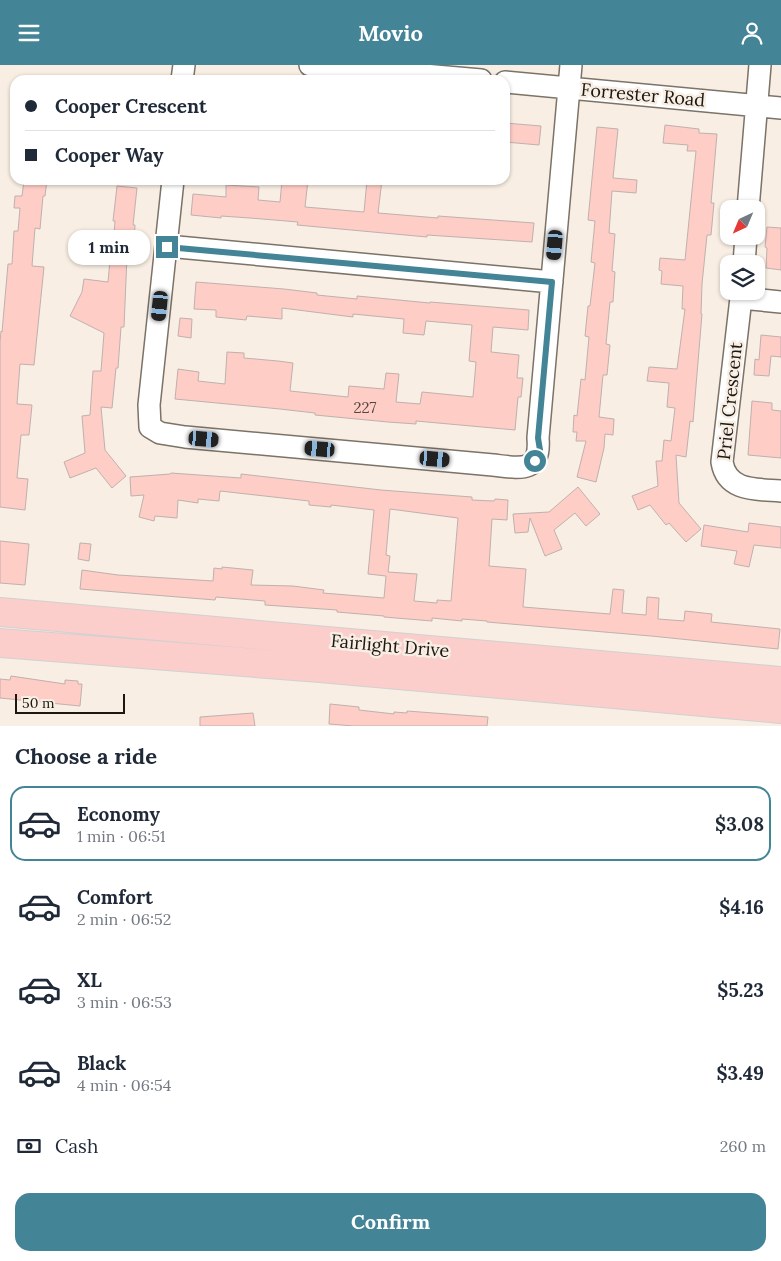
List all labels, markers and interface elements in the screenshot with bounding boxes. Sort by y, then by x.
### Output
icon: menu [15,19,43,47]
text: Movio [358,19,423,47]
icon: person [738,19,766,47]
street label: Forrester Road [580,78,706,111]
text: Cooper Crescent [55,94,207,118]
text: Cooper Way [55,143,164,167]
north arrow [720,200,765,245]
map controls [720,200,765,300]
callout: 1 min [67,229,150,265]
car [546,229,563,261]
route end [156,236,178,258]
text: 1 min [89,237,129,257]
button: layers [720,255,765,300]
car [150,290,169,322]
street label: Priel Crescent [712,341,747,461]
house number: 227 [353,398,377,417]
car [188,430,219,448]
car [304,440,335,458]
car [419,450,450,468]
route start [524,450,546,472]
street label: Fairlight Drive [330,629,451,662]
scale bar [15,691,125,714]
text: 50 m [22,694,55,712]
text: Choose a ride [15,742,157,770]
icon: car [17,801,62,846]
text: Economy [77,802,160,826]
text: $3.08 [715,812,764,836]
text: 1 min · 06:51 [77,826,166,846]
icon: car [17,884,62,929]
text: Comfort [77,885,153,909]
text: $4.16 [719,895,764,919]
text: 2 min · 06:52 [77,909,171,929]
icon: car [17,967,62,1012]
text: XL [77,968,102,992]
text: $5.23 [717,978,764,1002]
text: 3 min · 06:53 [77,992,172,1012]
icon: car [17,1050,62,1095]
text: Black [77,1051,126,1075]
text: $3.49 [716,1061,764,1085]
text: 4 min · 06:54 [77,1075,171,1095]
icon: cash [15,1132,43,1160]
text: Cash [55,1134,98,1158]
text: 260 m [720,1136,766,1156]
button: Confirm [15,1193,766,1251]

